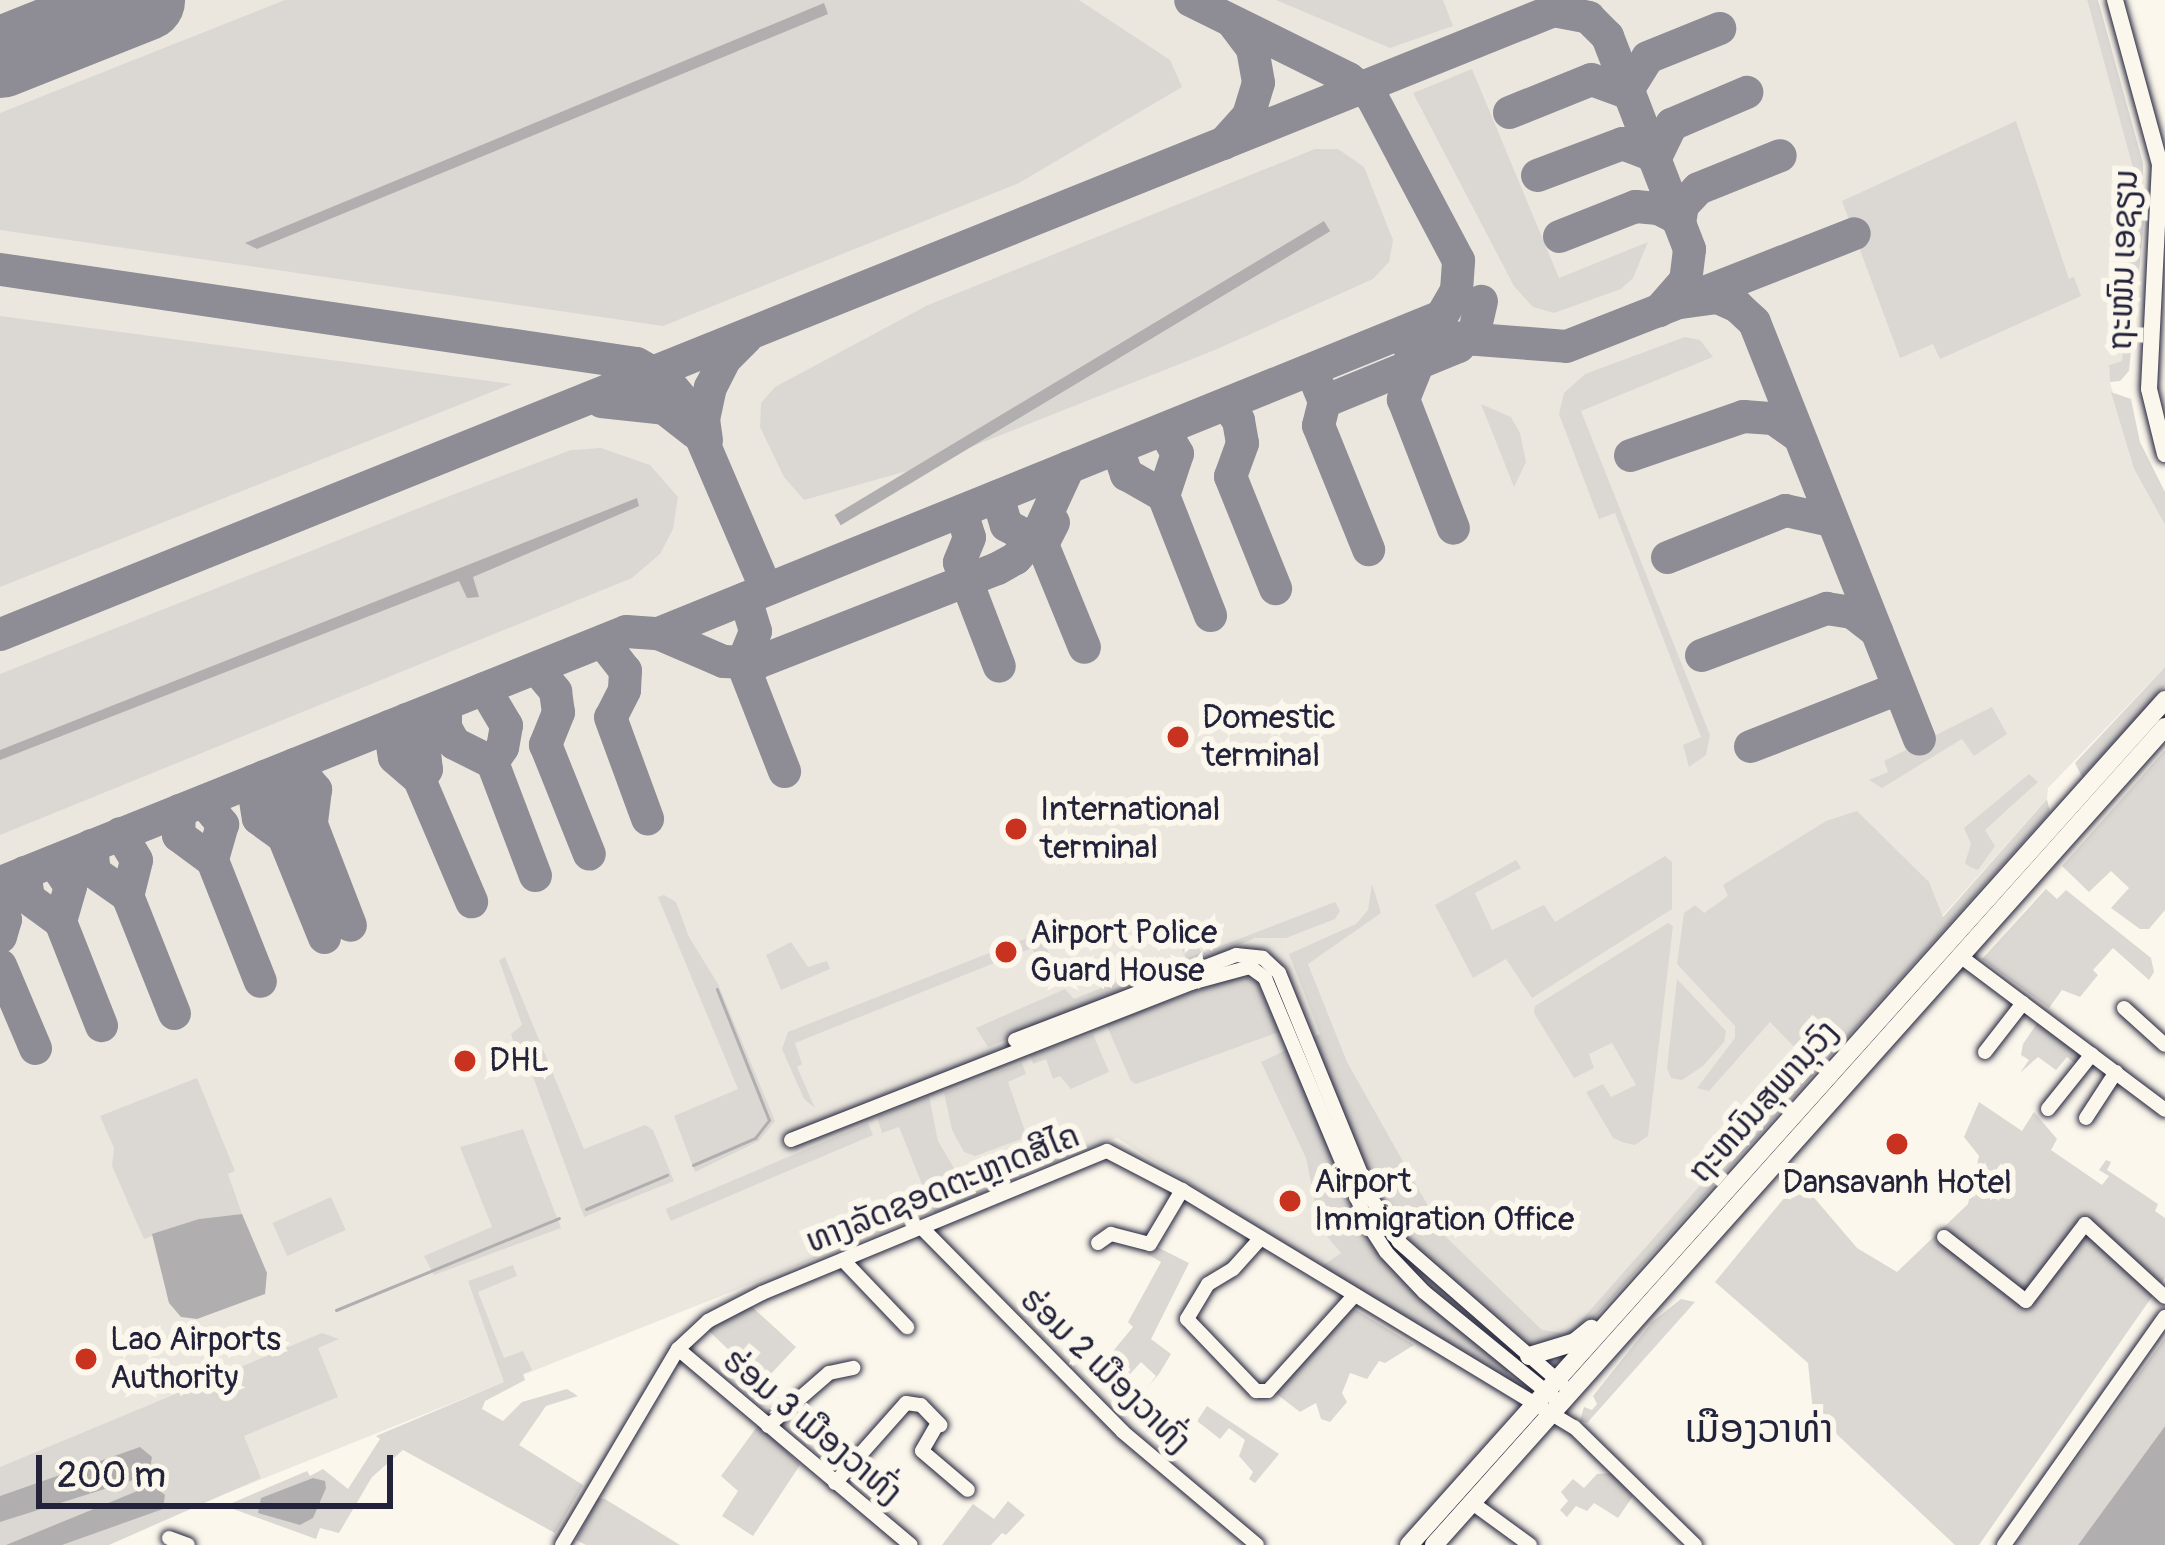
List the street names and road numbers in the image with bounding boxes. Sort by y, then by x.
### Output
street label: ຖະໜົນ ເອຊຽນ [2101,169,2147,351]
street label: ຖະຫນົນສຸພານຸວົງ [1681,1013,1847,1191]
street label: ທາງລັດຊອດຕະຫຼາດສີໄຄ [801,1116,1085,1262]
street label: ຮ່ອມ 2 ເມືອງວາທົ່ງ [1012,1280,1198,1462]
street label: ຮ່ອມ 3 ເມືອງວາທົ່ງ [715,1341,909,1513]

